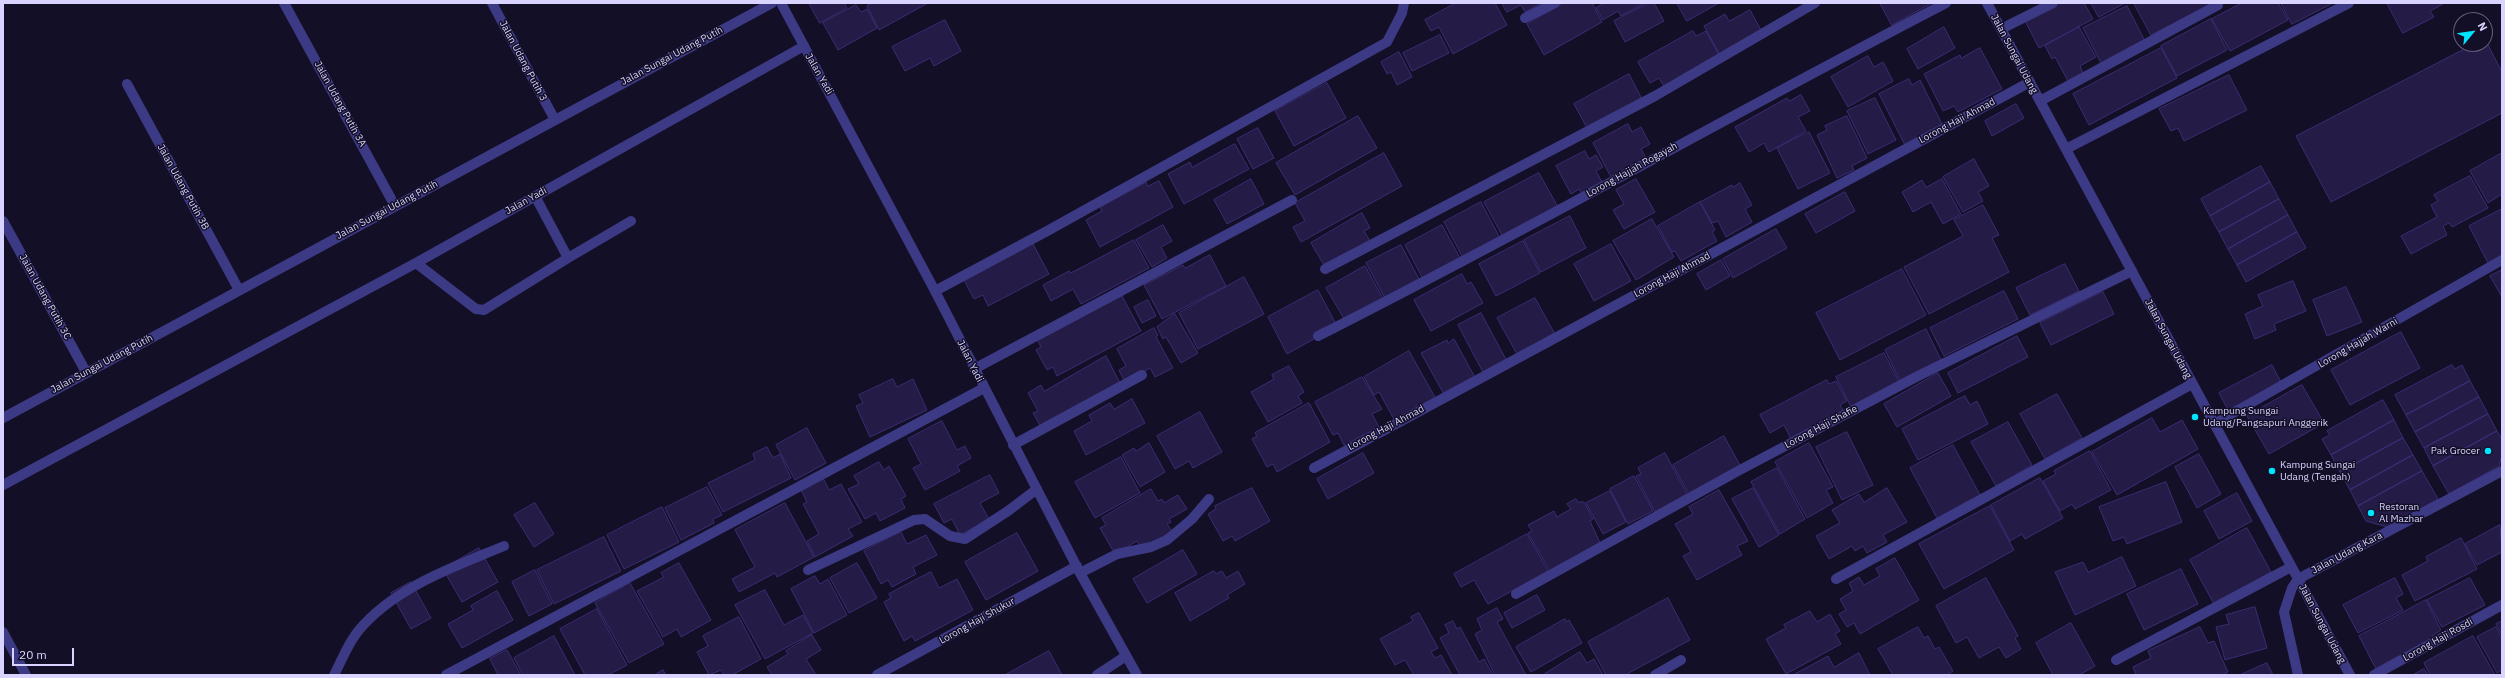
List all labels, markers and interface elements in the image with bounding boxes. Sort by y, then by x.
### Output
street label: Jalan Sungai Udang [1988,12,2040,96]
north arrow [2453,12,2493,52]
street label: Jalan Udang Putih 3 [497,19,549,103]
text: N [2475,20,2491,34]
street label: Jalan Sungai Udang Putih [619,24,725,88]
street label: Jalan Yadi [802,51,836,97]
street label: Jalan Udang Putih 3A [311,59,369,149]
street label: Lorong Haji Ahmad [1917,96,1997,146]
street label: Lorong Hajjah Rogayah [1584,140,1680,200]
street label: Jalan Udang Putih 3B [154,142,212,232]
street label: Jalan Sungai Udang Putih [334,178,440,242]
street label: Jalan Yadi [503,185,549,217]
street label: Lorong Haji Ahmad [1632,250,1712,300]
street label: Jalan Udang Putih 3C [17,252,73,342]
street label: Jalan Sungai Udang [2142,297,2194,381]
street label: Lorong Hajjah Warni [2316,315,2400,371]
street label: Jalan Sungai Udang Putih [49,332,155,396]
street label: Jalan Yadi [954,338,986,384]
street label: Lorong Haji Ahmad [1346,403,1426,453]
street label: Lorong Haji Shafie [1783,403,1859,451]
place label: Kampung Sungai Udang/Pangsapuri Anggerik [2203,405,2328,428]
marker: Kampung Sungai Udang/Pangsapuri Anggerik [2190,412,2200,422]
place label: Pak Grocer [2431,445,2480,457]
marker: Pak Grocer [2483,446,2493,456]
place label: Kampung Sungai Udang (Tengah) [2280,459,2355,482]
marker: Kampung Sungai Udang (Tengah) [2267,466,2277,476]
place label: Restoran Al Mazhar [2379,501,2423,524]
marker: Restoran Al Mazhar [2366,508,2376,518]
street label: Jalan Udang Kara [2310,529,2384,577]
street label: Jalan Sungai Udang [2296,582,2348,666]
street label: Lorong Haji Shukur [937,595,1017,647]
street label: Lorong Haji Rosdi [2401,616,2475,664]
scale bar [14,640,76,666]
text: 20 m [19,647,47,662]

